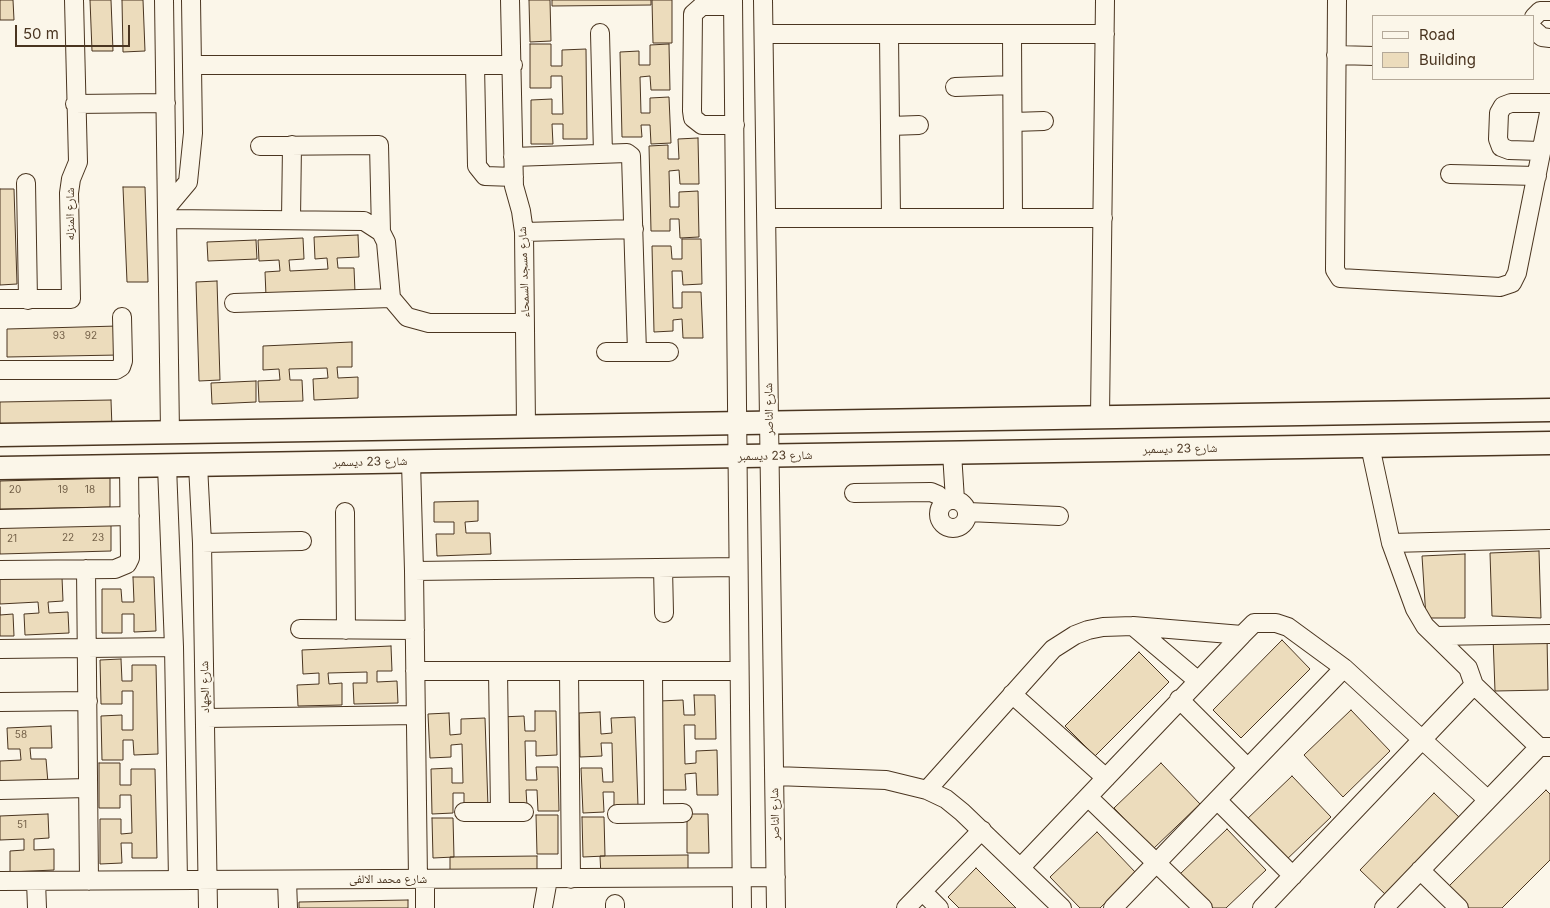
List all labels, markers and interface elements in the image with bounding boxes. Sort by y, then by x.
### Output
scale bar [18,15,132,47]
legend [1372,15,1535,80]
text: 50 m [23,24,59,43]
text: Road [1419,25,1455,44]
text: Building [1419,50,1476,69]
street label: شارع المنزله [63,188,77,240]
street label: شارع مسجد السمحاء [515,226,533,318]
house number: 93 [53,330,65,342]
house number: 92 [85,330,97,342]
street label: شارع الناصر [761,383,777,435]
street label: شارع 23 ديسمبر [1143,441,1217,457]
street label: شارع 23 ديسمبر [738,448,812,464]
street label: شارع 23 ديسمبر [333,454,407,470]
house number: 20 [9,484,21,496]
house number: 19 [58,484,68,496]
house number: 18 [85,484,95,496]
house number: 22 [62,532,74,544]
house number: 23 [92,532,104,544]
house number: 21 [7,533,17,545]
street label: شارع الجهاد [197,661,213,713]
house number: 58 [15,729,27,741]
street label: شارع الناصر [767,788,783,840]
house number: 51 [17,819,27,831]
street label: شارع محمد الالفى [349,872,427,886]

